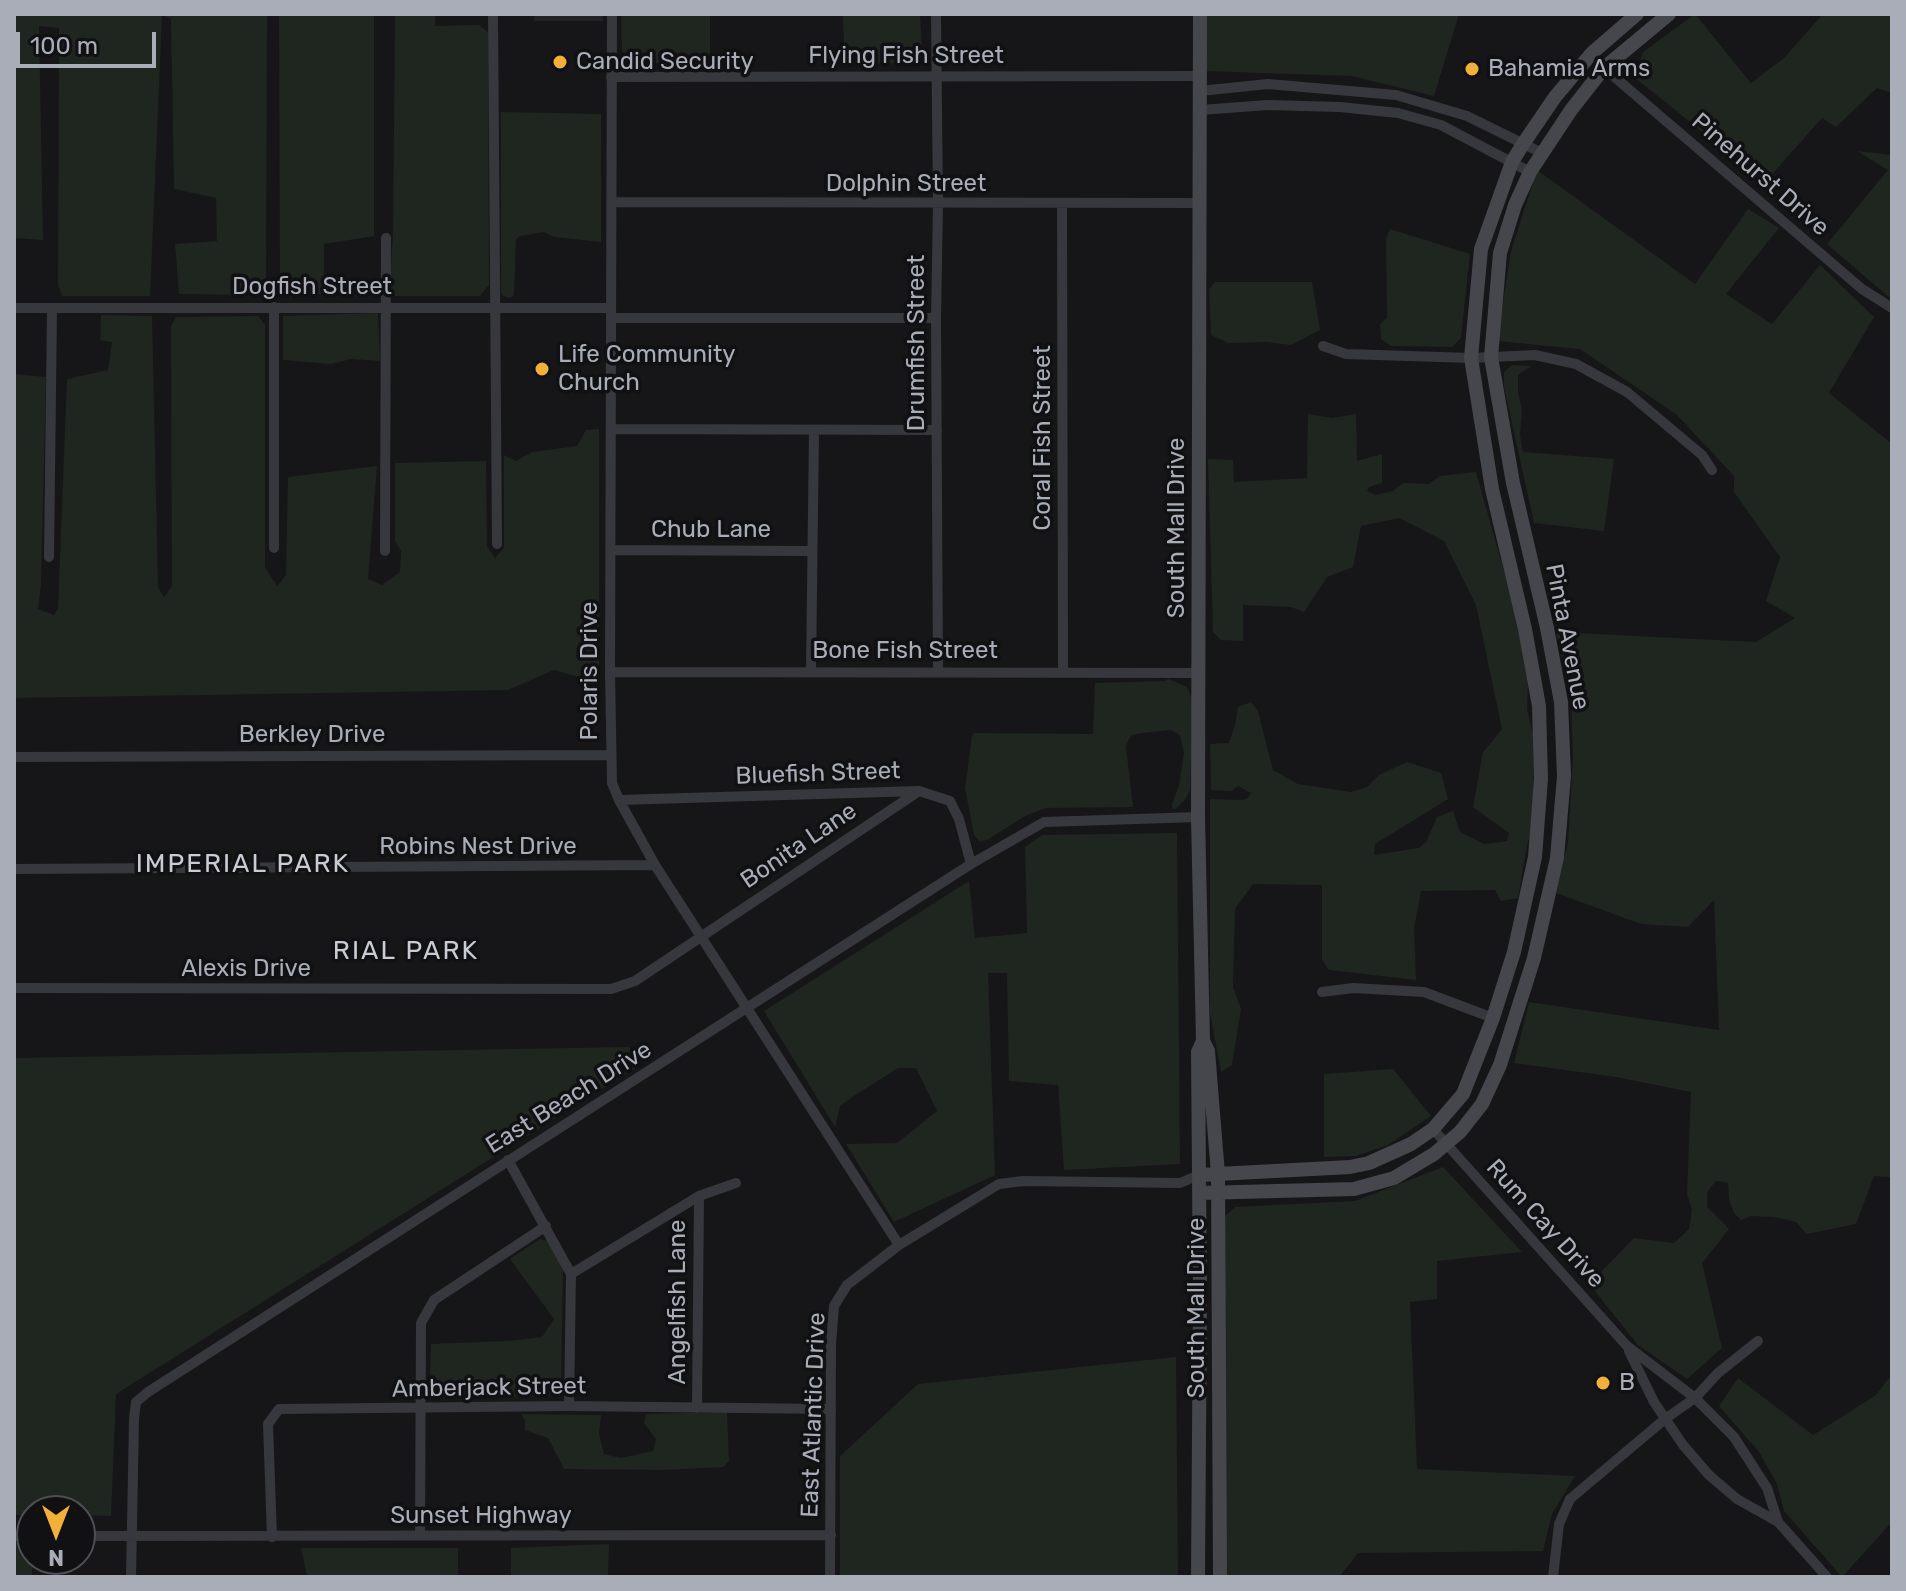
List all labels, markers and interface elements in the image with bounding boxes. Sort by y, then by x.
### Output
scale bar [20,16,160,66]
text: 100 m [30,32,98,60]
street label: Flying Fish Street [808,42,1004,70]
place label: Candid Security [576,48,754,76]
marker: Candid Security [551,53,569,71]
place label: Bahamia Arms [1488,55,1650,83]
marker: Bahamia Arms [1463,60,1481,78]
street label: Pinehurst Drive [1685,108,1835,242]
street label: Dolphin Street [826,170,986,198]
street label: Drumfish Street [903,255,931,431]
street label: Dogfish Street [232,273,392,301]
place label: Life Community Church [558,341,736,397]
street label: Coral Fish Street [1029,345,1057,531]
marker: Life Community Church [533,360,551,378]
street label: South Mall Drive [1163,438,1191,618]
street label: Chub Lane [651,516,771,544]
street label: Pinta Avenue [1539,562,1595,712]
street label: Polaris Drive [576,602,604,740]
street label: Bone Fish Street [812,637,998,665]
street label: Berkley Drive [239,721,385,749]
street label: Bluefish Street [735,757,901,791]
street label: Bonita Lane [736,797,862,895]
street label: Robins Nest Drive [379,833,577,861]
district label: IMPERIAL PARK [136,848,350,880]
district label: RIAL PARK [333,935,479,967]
street label: Alexis Drive [181,955,311,983]
street label: East Beach Drive [481,1036,657,1160]
street label: Rum Cay Drive [1480,1154,1610,1294]
street label: South Mall Drive [1183,1218,1211,1398]
street label: Angelfish Lane [664,1220,692,1384]
street label: East Atlantic Drive [796,1312,832,1518]
place label: B [1619,1369,1635,1397]
street label: Amberjack Street [392,1372,586,1404]
marker: B [1594,1374,1612,1392]
north arrow [16,1495,96,1575]
street label: Sunset Highway [390,1502,572,1530]
text: N [48,1544,64,1571]

